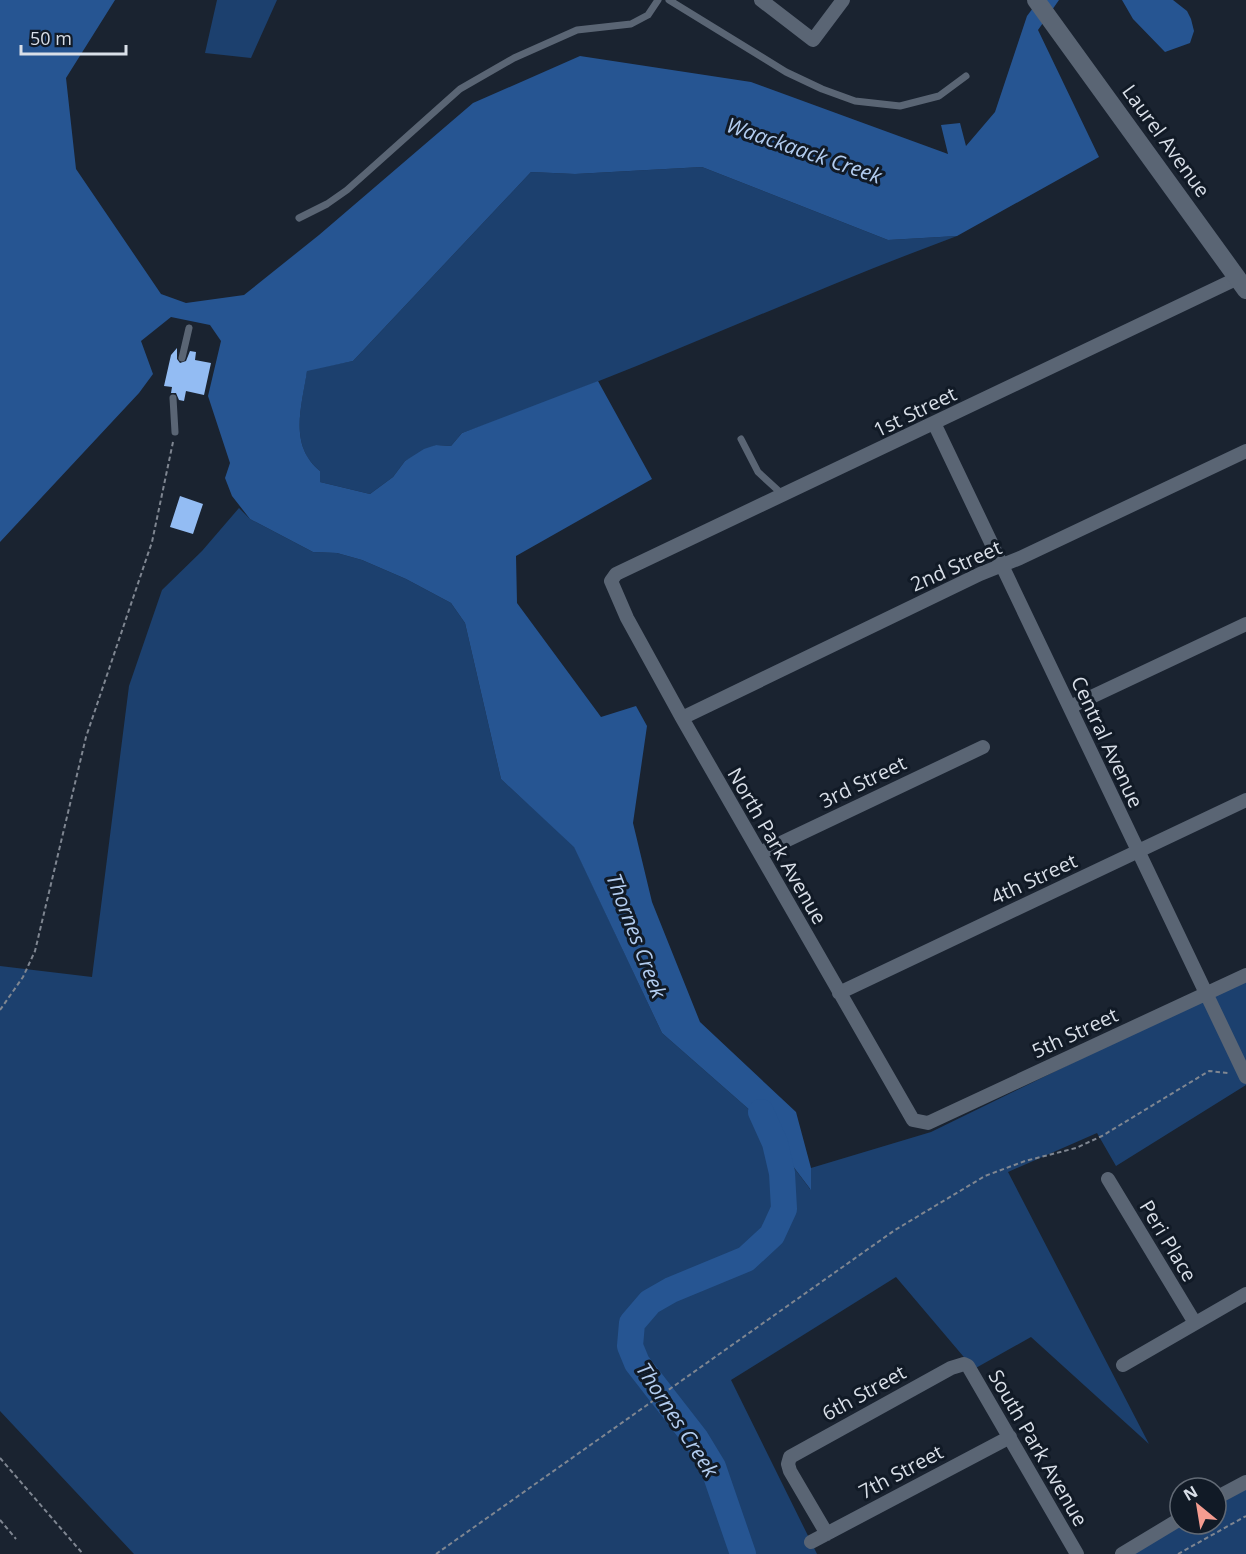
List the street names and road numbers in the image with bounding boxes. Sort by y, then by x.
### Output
street label: Laurel Avenue [1116,79,1216,202]
street label: 1st Street [869,380,961,443]
street label: 2nd Street [906,533,1006,598]
street label: Central Avenue [1065,672,1150,812]
street label: 3rd Street [815,749,910,814]
street label: North Park Avenue [722,763,833,929]
street label: 4th Street [986,847,1081,910]
street label: 5th Street [1027,1001,1122,1064]
street label: Peri Place [1134,1195,1203,1287]
street label: 6th Street [817,1358,910,1427]
street label: South Park Avenue [983,1365,1094,1531]
street label: 7th Street [854,1438,948,1505]

